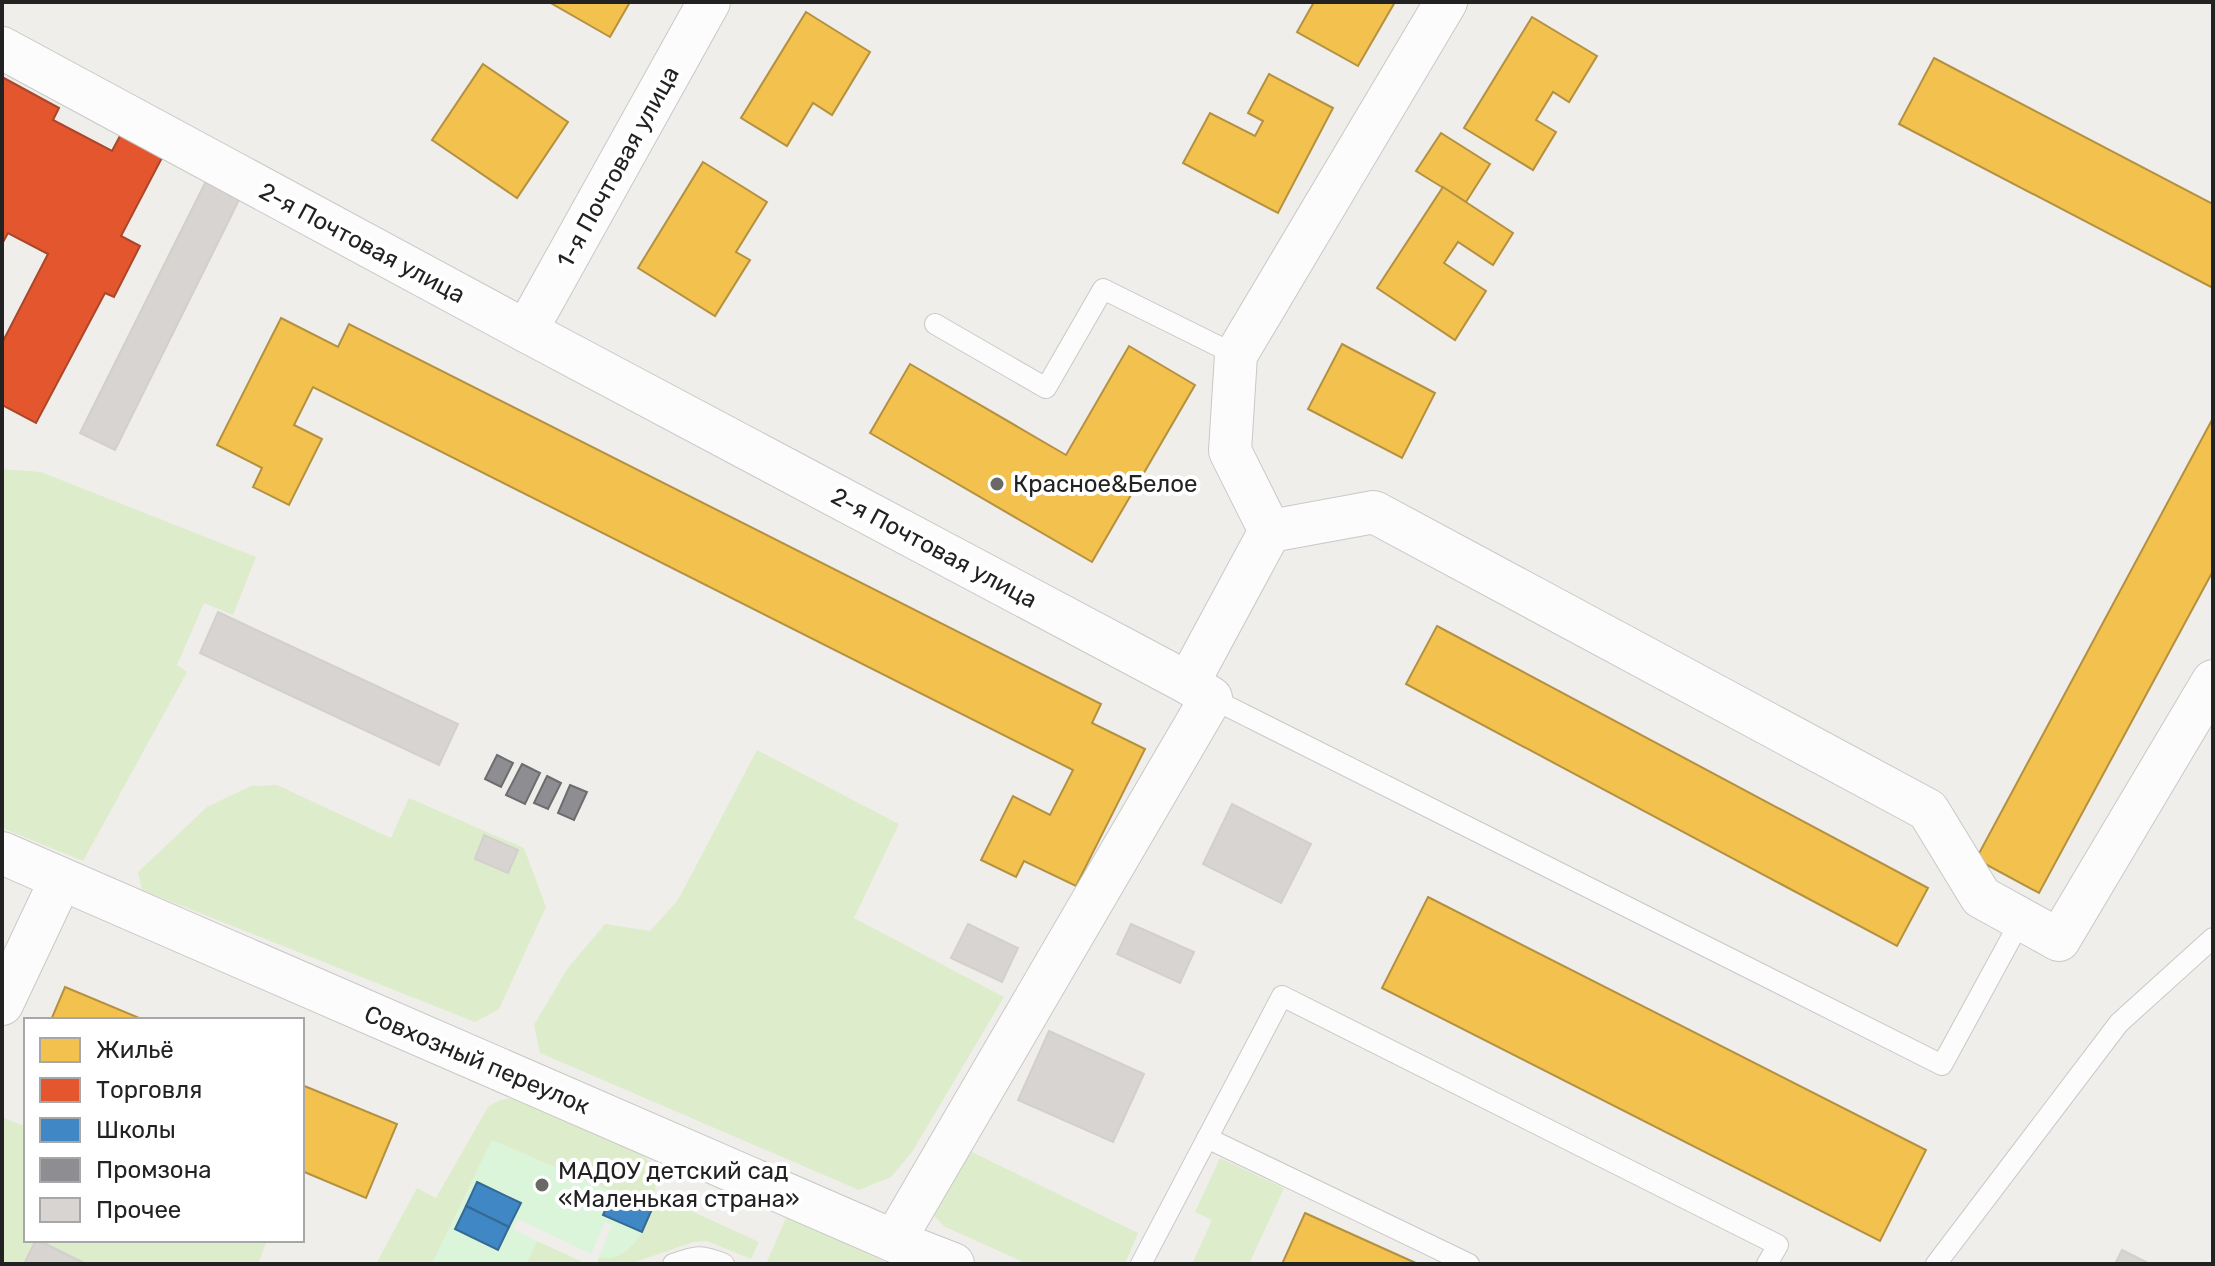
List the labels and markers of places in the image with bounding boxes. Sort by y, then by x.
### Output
place label: Красное&Белое [1013,470,1197,498]
marker: Красное&Белое [988,475,1006,493]
place label: МАДОУ детский сад «Маленькая страна» [558,1157,800,1213]
marker: МАДОУ детский сад «Маленькая страна» [533,1176,551,1194]

